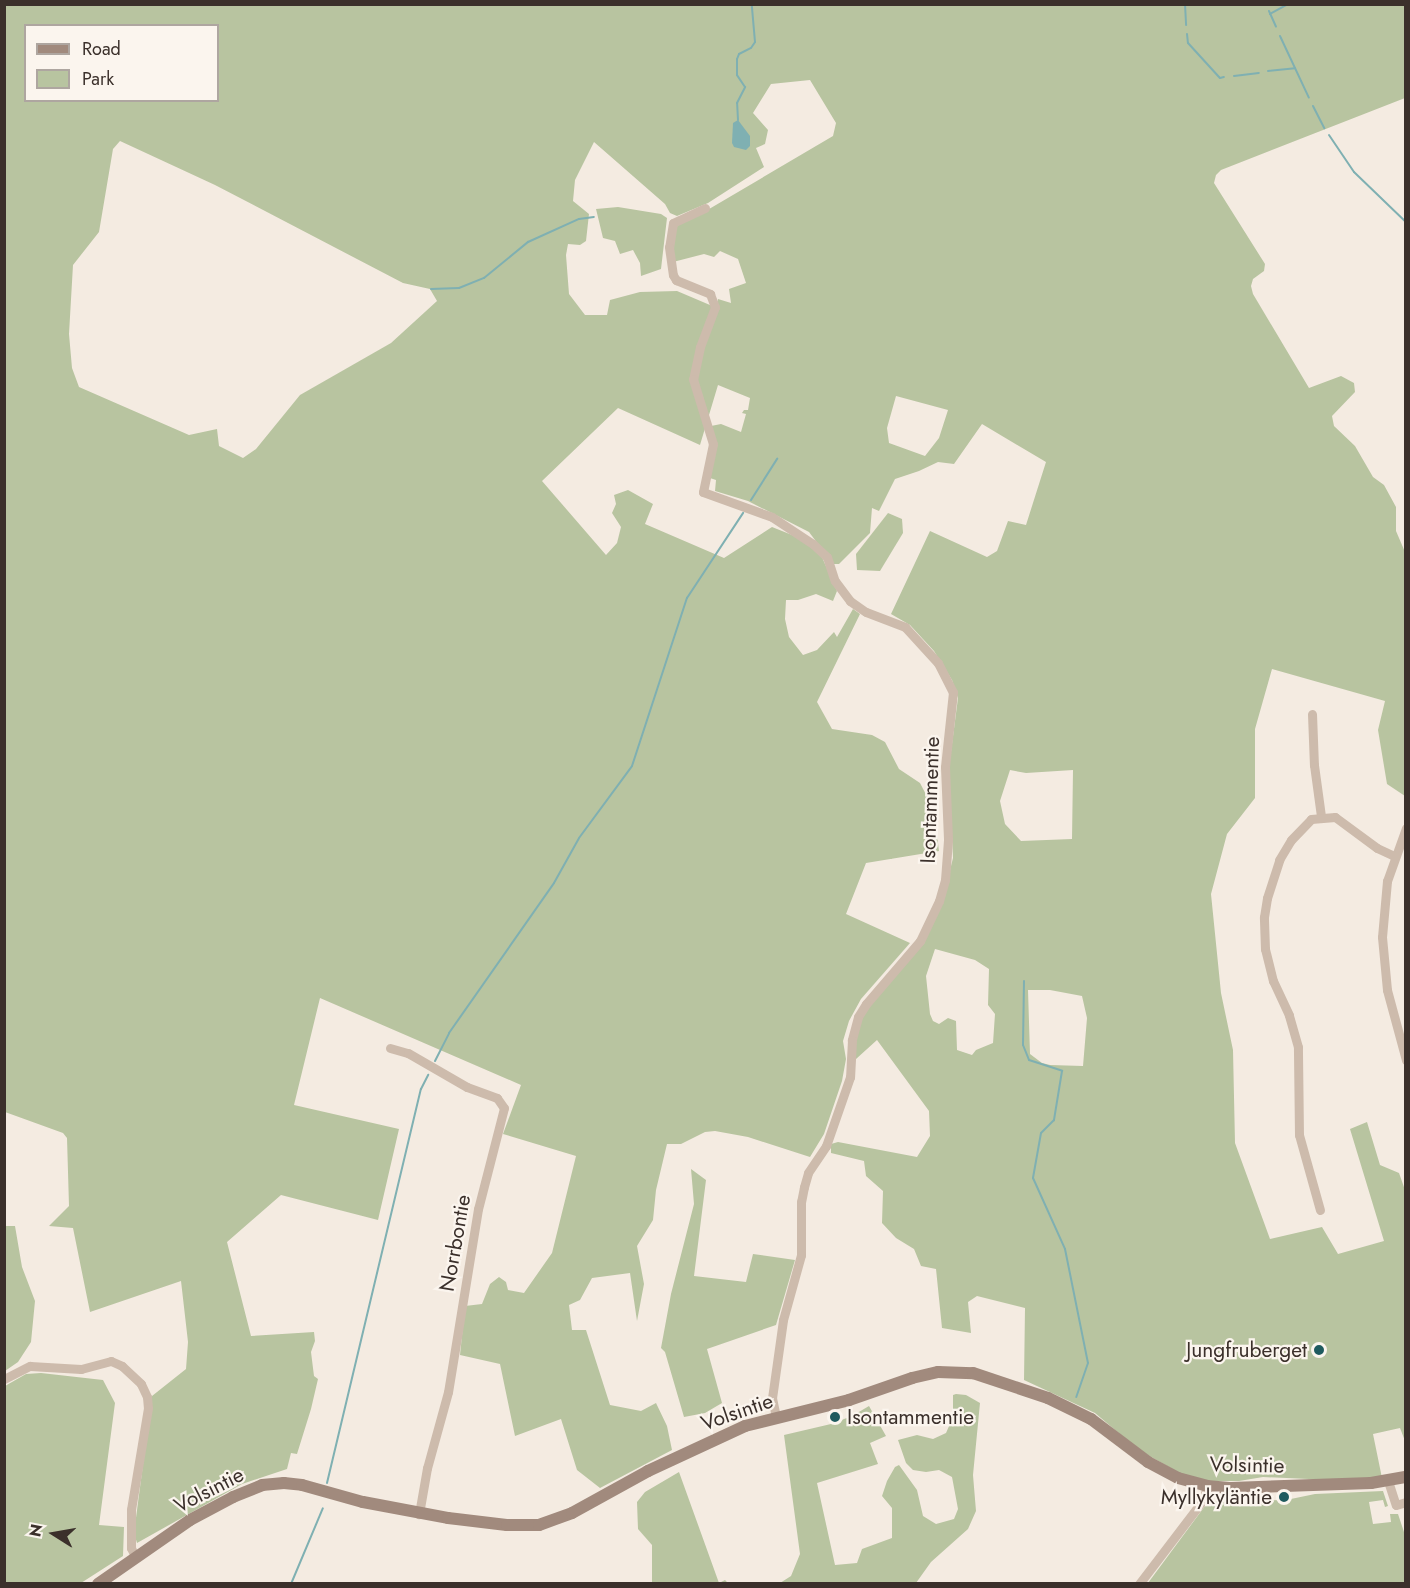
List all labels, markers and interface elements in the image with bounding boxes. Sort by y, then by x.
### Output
legend [24,24,219,102]
text: Road [82,36,121,62]
text: Park [82,66,114,92]
street label: Isontammentie [915,736,945,864]
street label: Norrbontie [434,1193,476,1293]
place label: Jungfruberget [1186,1337,1307,1363]
marker: Jungfruberget [1312,1343,1326,1357]
street label: Volsintie [698,1388,776,1436]
place label: Isontammentie [847,1404,974,1430]
marker: Isontammentie [828,1410,842,1424]
street label: Volsintie [1209,1452,1285,1478]
street label: Volsintie [170,1462,248,1518]
place label: Myllykyläntie [1161,1484,1272,1510]
marker: Myllykyläntie [1277,1490,1291,1504]
north arrow [24,1504,84,1564]
text: N [23,1522,48,1539]

